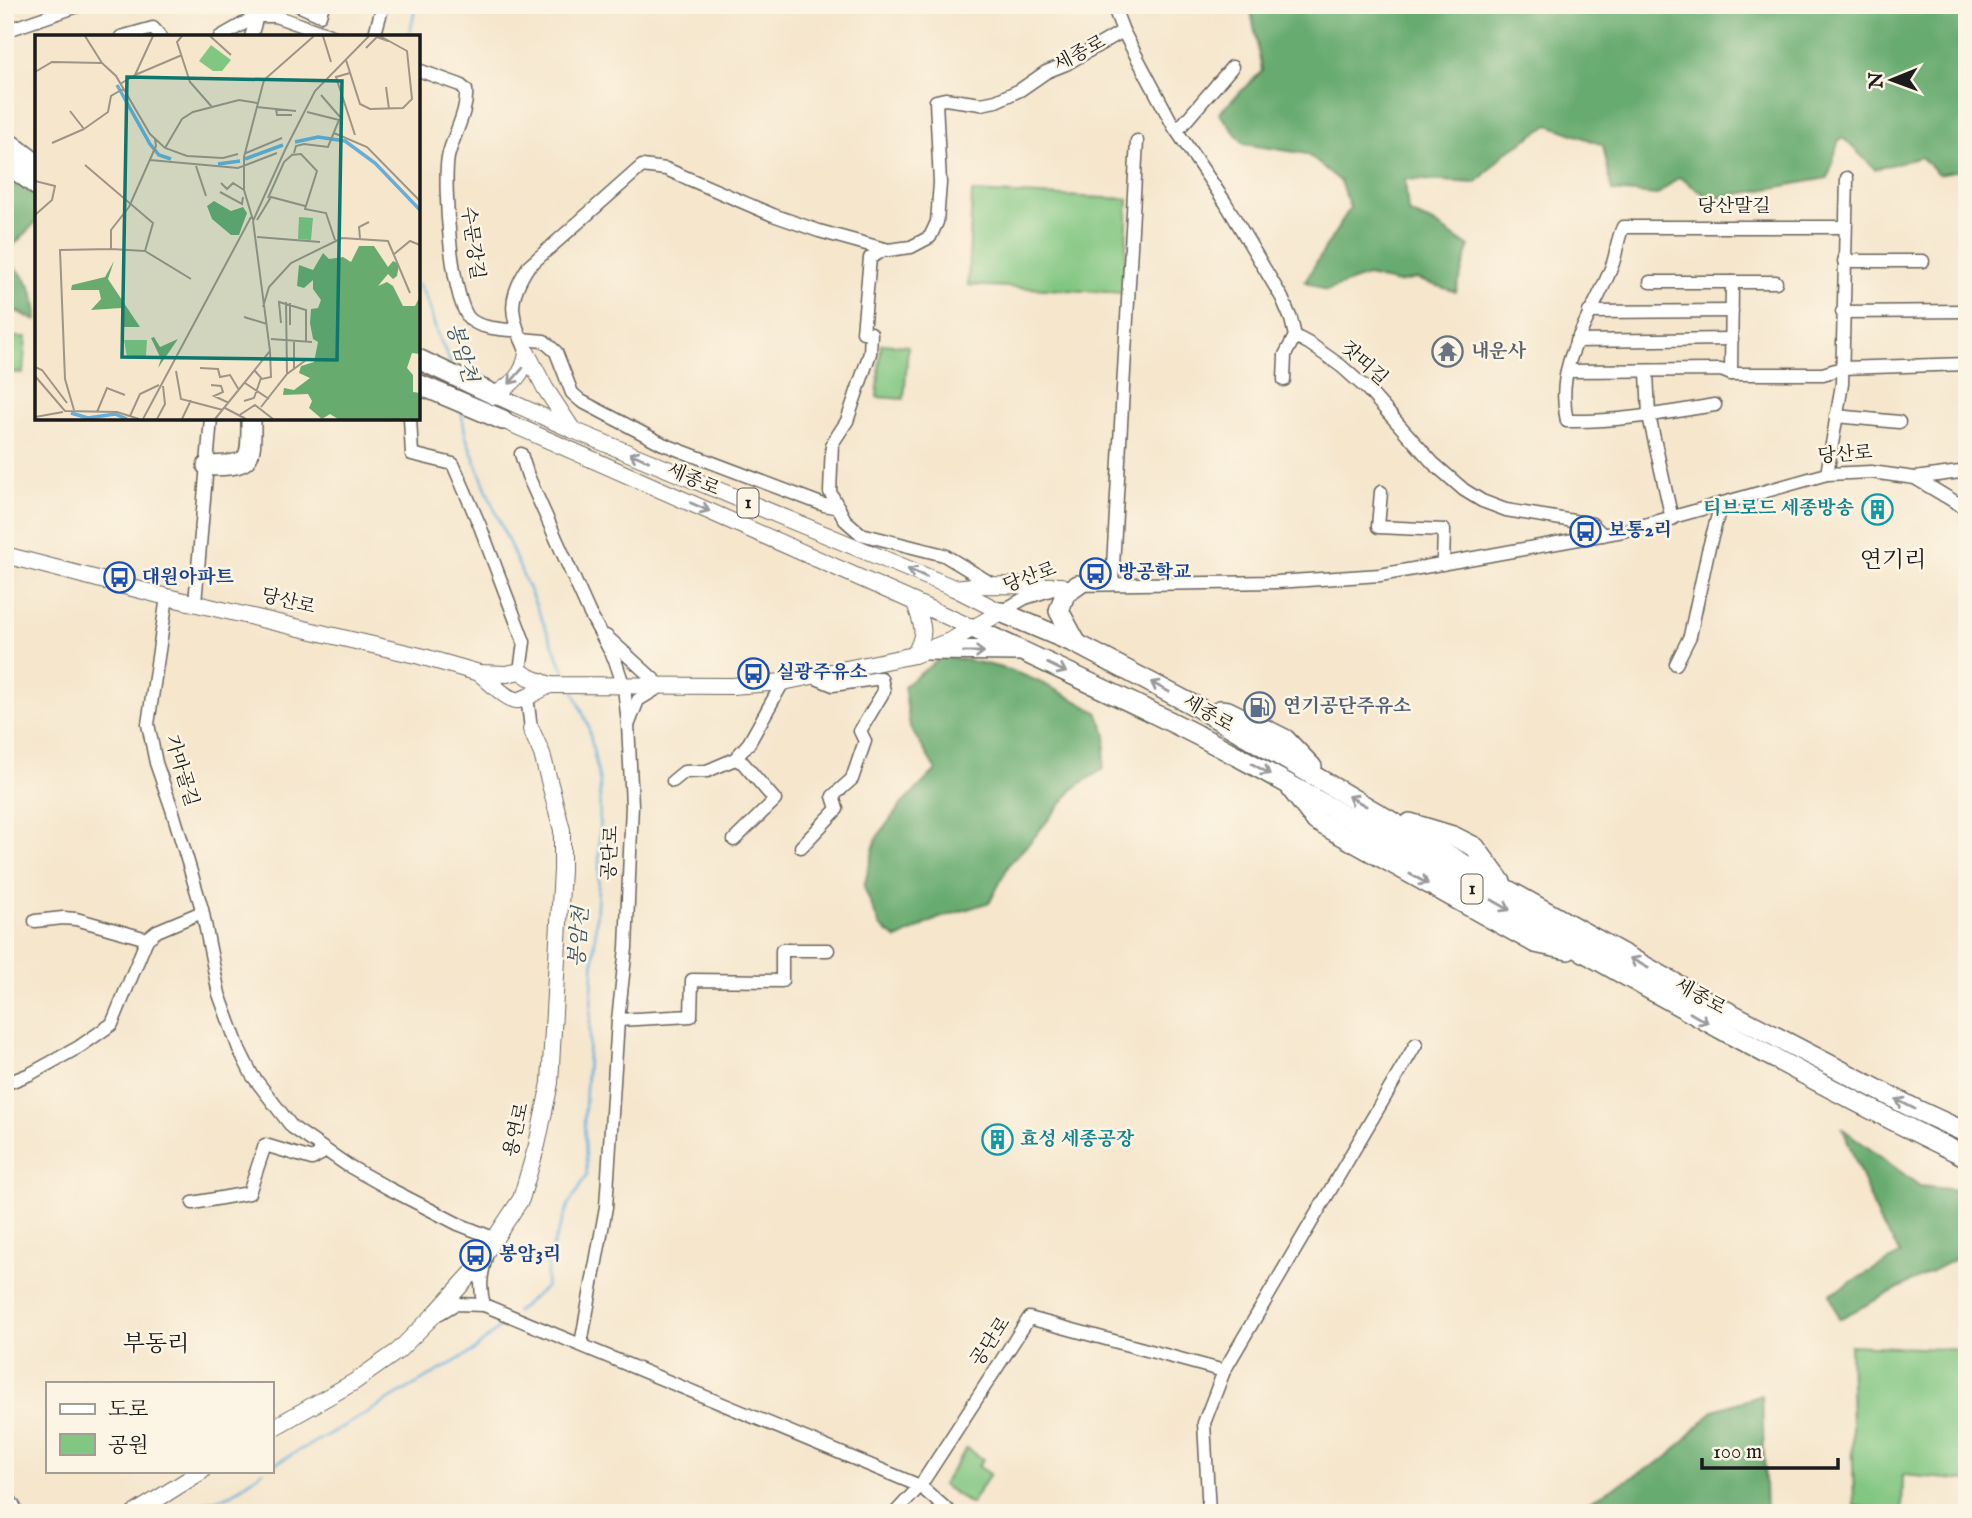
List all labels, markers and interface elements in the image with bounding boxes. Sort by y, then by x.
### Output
street label: 세종로 [1050,30,1110,78]
inset map [35,35,420,420]
north arrow [1856,46,1926,116]
text: N [1865,71,1889,90]
street label: 당산말길 [1697,195,1771,219]
street label: 수문강길 [455,205,489,281]
water label: 봉암천 [439,320,483,388]
temple icon: 내운사 [1431,335,1465,369]
street label: 잣띠길 [1336,337,1392,391]
place label: 내운사 [1471,340,1527,364]
one-way arrow [509,367,525,385]
street label: 당산로 [1817,441,1873,469]
one-way arrow [629,450,650,463]
street label: 세종로 [663,458,723,502]
road number: 1 [738,489,758,518]
building icon: 티브로드 세종방송 [1860,492,1894,526]
place label: 티브로드 세종방송 [1703,497,1854,521]
one-way arrow [689,501,710,514]
bus stop icon: 보통2리 [1568,514,1602,548]
place label: 보통2리 [1608,519,1672,543]
district label: 연기리 [1860,546,1926,575]
bus stop icon: 방공학교 [1078,556,1112,590]
street label: 당산로 [1000,557,1060,599]
bus stop icon: 대원아파트 [102,561,136,595]
place label: 방공학교 [1118,561,1191,585]
place label: 대원아파트 [142,566,234,590]
one-way arrow [907,566,928,579]
street label: 당산로 [258,584,318,620]
one-way arrow [963,645,986,659]
bus stop icon: 실광주유소 [736,656,770,690]
place label: 실광주유소 [776,661,868,685]
one-way arrow [1046,662,1067,675]
one-way arrow [1150,680,1171,694]
street label: 세종로 [1178,690,1238,738]
fuel station icon: 연기공단주유소 [1243,690,1277,724]
place label: 연기공단주유소 [1283,695,1411,719]
street label: 가마골길 [159,732,203,810]
one-way arrow [1250,763,1271,776]
one-way arrow [1347,794,1368,807]
street label: 공단로 [598,825,624,881]
one-way arrow [1409,872,1429,886]
road number: 1 [1462,874,1482,904]
one-way arrow [1491,899,1511,913]
water label: 봉암천 [564,904,596,968]
one-way arrow [1629,956,1650,969]
street label: 세종로 [1670,973,1730,1021]
one-way arrow [1688,1011,1708,1025]
one-way arrow [1895,1097,1916,1110]
street label: 용연로 [499,1100,535,1160]
building icon: 효성 세종공장 [980,1123,1014,1157]
place label: 효성 세종공장 [1020,1128,1135,1152]
bus stop icon: 봉암3리 [459,1238,493,1272]
place label: 봉암3리 [499,1243,561,1267]
street label: 공단로 [966,1312,1016,1372]
district label: 부동리 [123,1330,189,1359]
legend [46,1382,273,1472]
text: 도로 [108,1397,149,1424]
scale bar [1702,1427,1839,1471]
text: 공원 [108,1433,149,1460]
text: 100 m [1713,1439,1762,1466]

